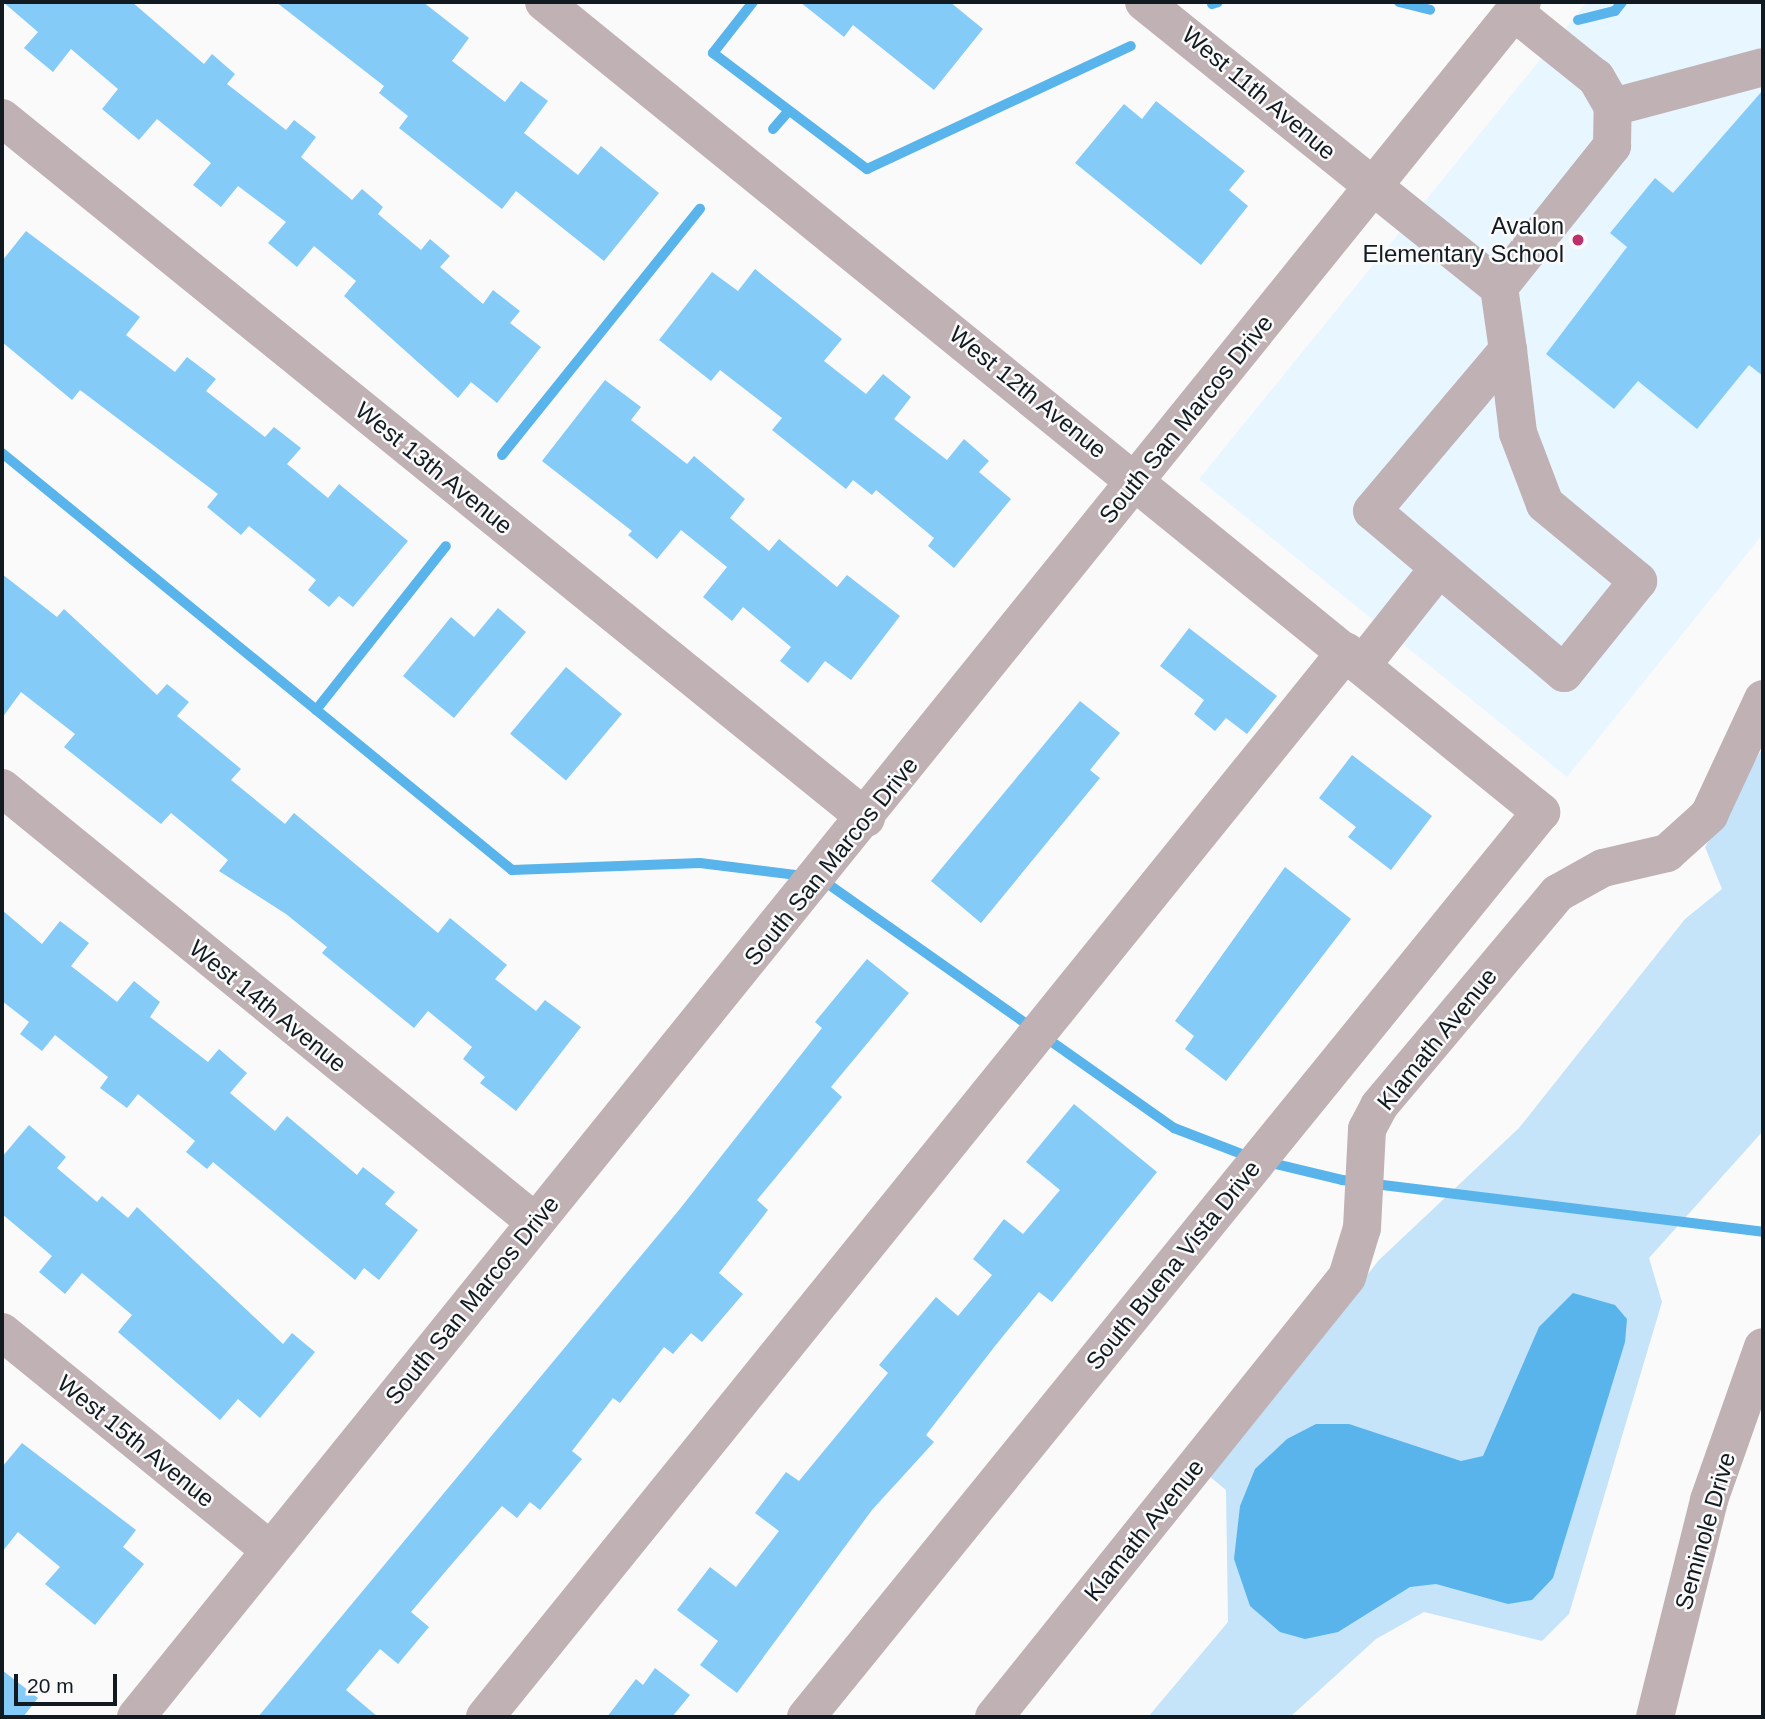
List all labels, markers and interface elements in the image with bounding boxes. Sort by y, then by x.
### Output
street label: West 11th Avenue [1176,20,1342,166]
place label: Avalon Elementary School [1363,212,1564,268]
marker: Avalon Elementary School [1570,232,1586,248]
street label: South San Marcos Drive [1093,309,1279,529]
street label: West 12th Avenue [943,319,1113,465]
street label: West 13th Avenue [349,395,519,541]
street label: South San Marcos Drive [738,751,924,971]
street label: West 14th Avenue [183,933,353,1079]
street label: Klamath Avenue [1371,962,1503,1116]
street label: South Buena Vista Drive [1080,1155,1266,1375]
street label: South San Marcos Drive [379,1190,565,1410]
street label: West 15th Avenue [51,1368,221,1514]
street label: Seminole Drive [1669,1449,1741,1613]
street label: Klamath Avenue [1078,1453,1210,1607]
scale bar [18,1660,121,1704]
text: 20 m [27,1674,74,1697]

